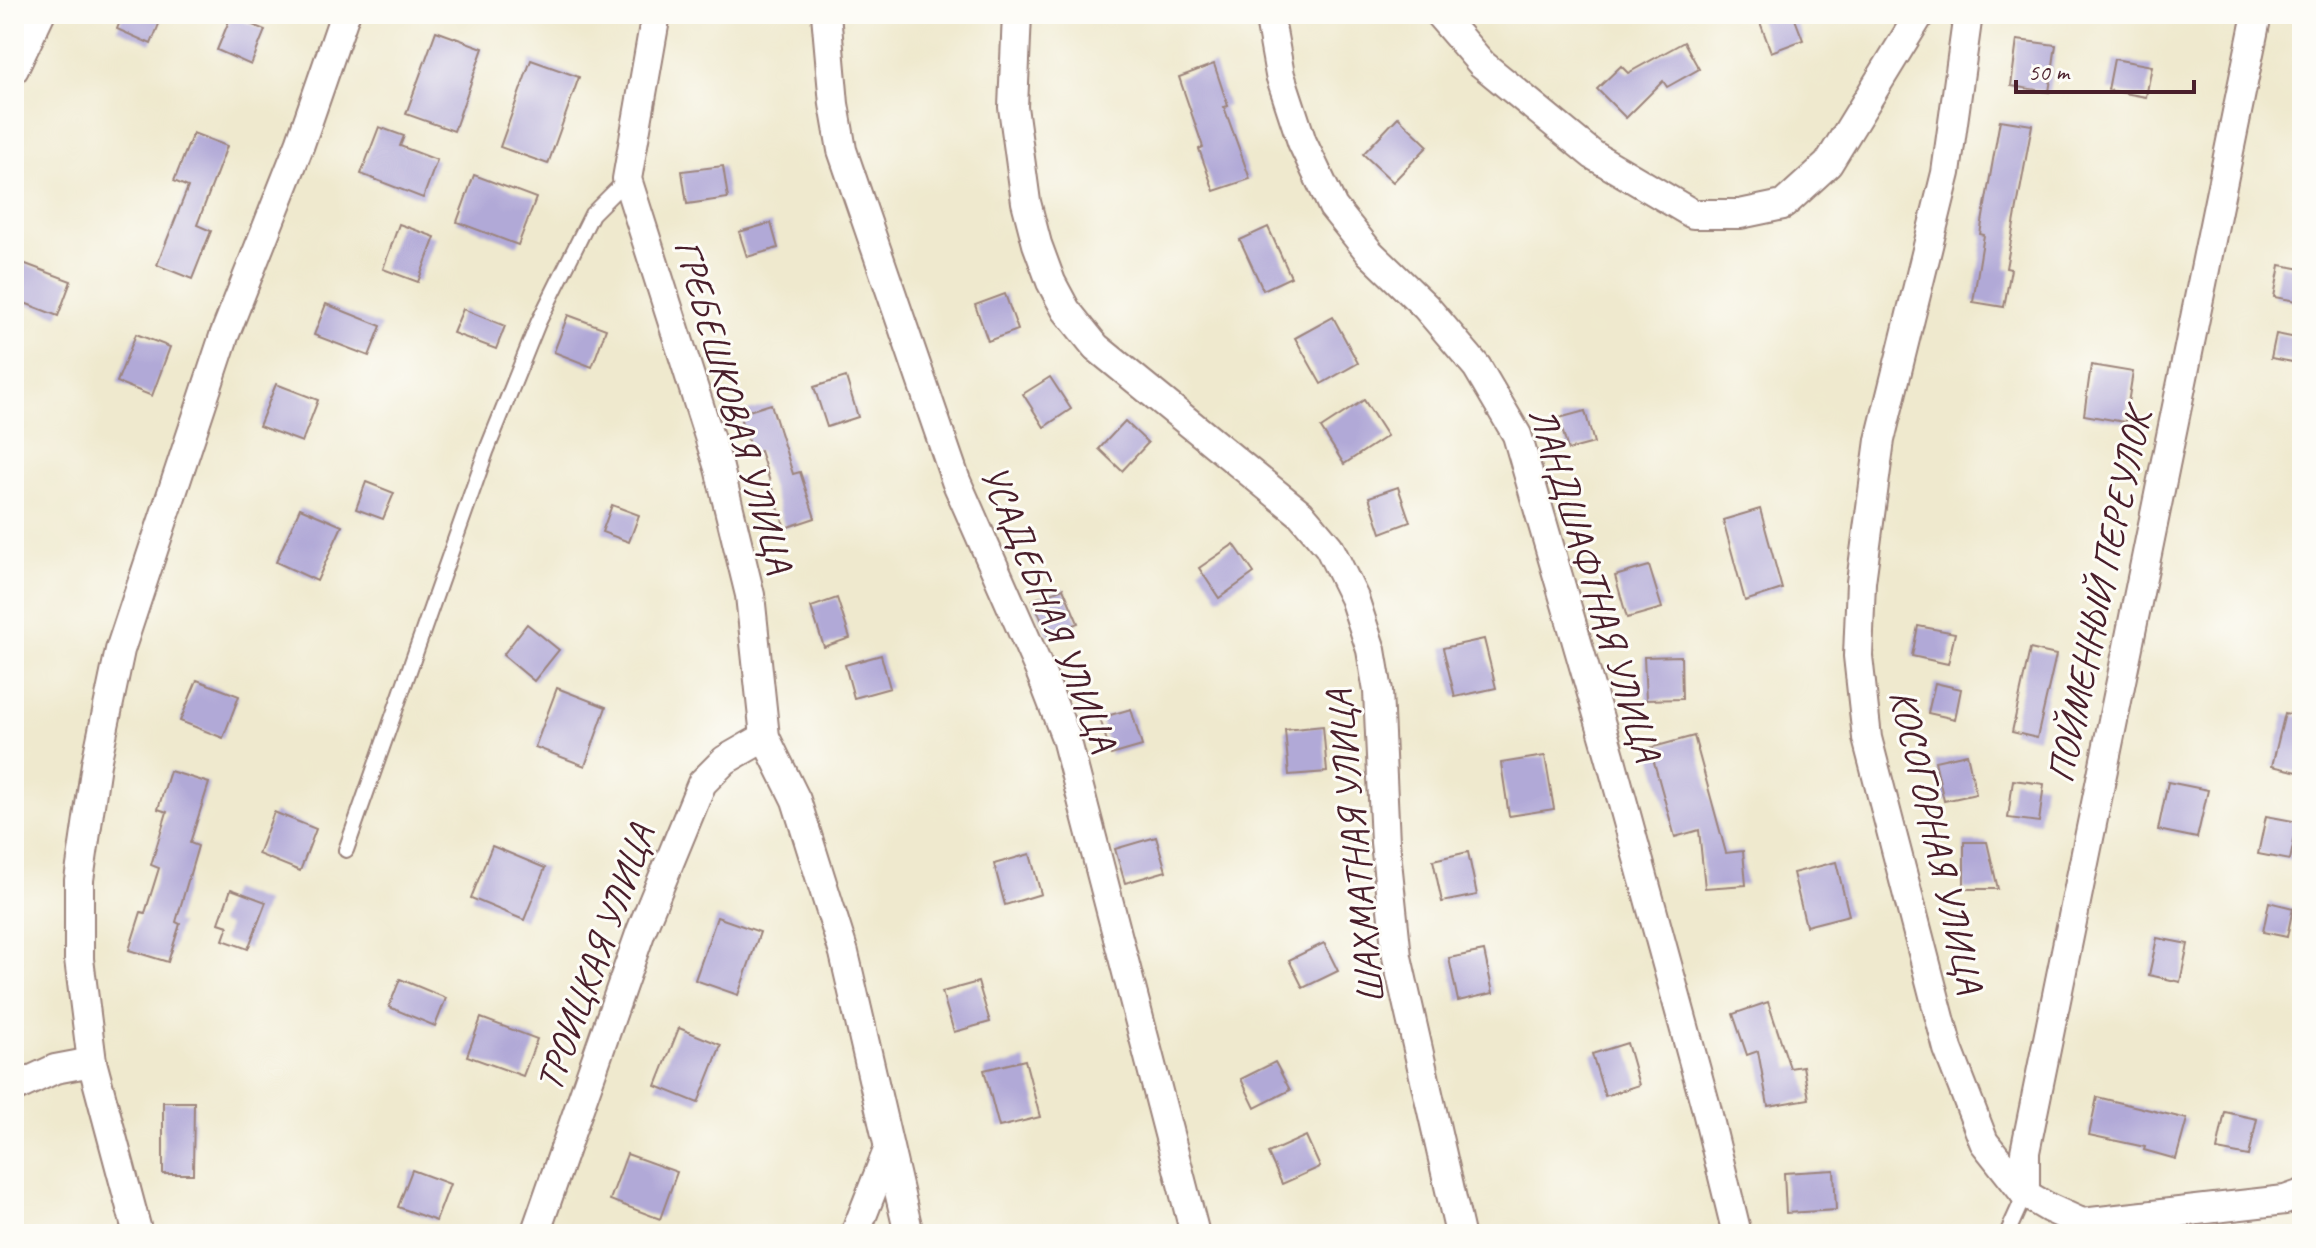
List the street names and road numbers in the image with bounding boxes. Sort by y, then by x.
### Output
street label: ГРЕБЕШКОВАЯ УЛИЦА [664,234,804,579]
street label: ПОЙМЕННЫЙ ПЕРЕУЛОК [2037,399,2163,786]
street label: ЛАНДШАФТНАЯ УЛИЦА [1519,401,1672,768]
street label: УСАДЕБНАЯ УЛИЦА [970,458,1128,759]
street label: КОСОГОРНАЯ УЛИЦА [1879,685,1995,998]
street label: ШАХМАТНАЯ УЛИЦА [1315,686,1395,1006]
street label: ТРОИЦКАЯ УЛИЦА [525,817,665,1097]

